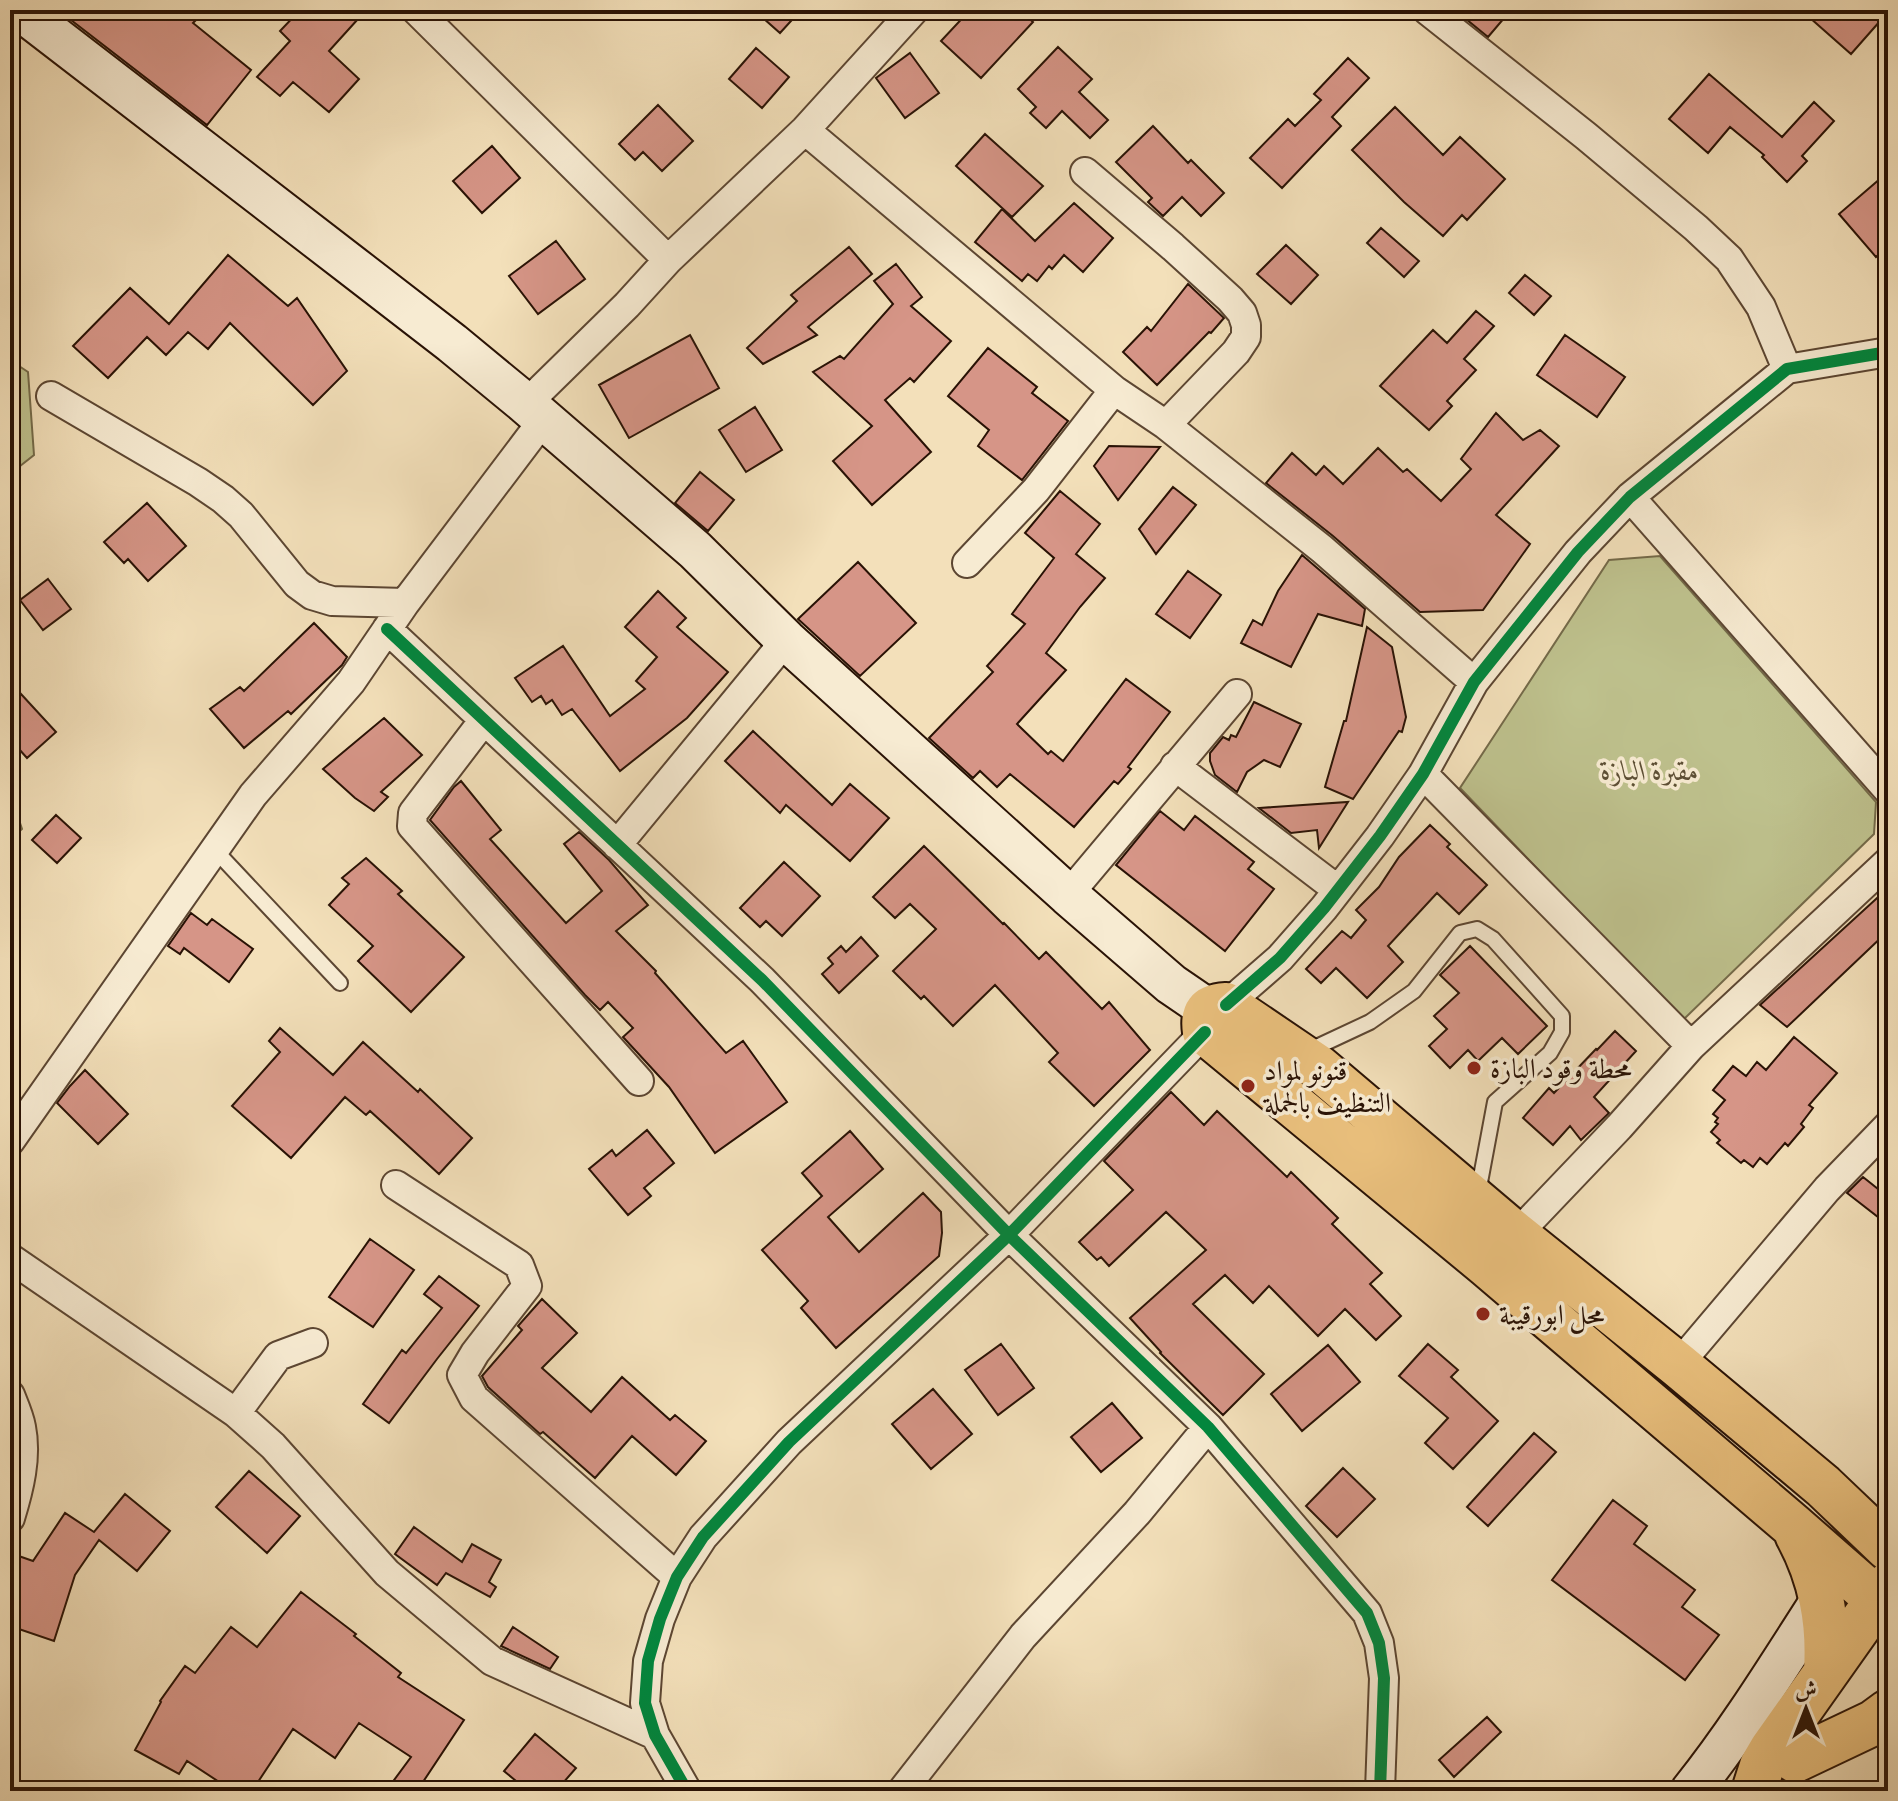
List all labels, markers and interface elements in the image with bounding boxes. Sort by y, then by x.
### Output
park label: مقبرة البازة [1600,752,1699,788]
place label: محطة وقود البازة [1490,1050,1632,1086]
place label: قنونو لمواد التنظيف بالجملة [1262,1052,1391,1120]
marker: محطة وقود البازة [1465,1059,1483,1077]
marker: قنونو لمواد التنظيف بالجملة [1239,1077,1257,1095]
place label: محل ابورقيبة [1499,1296,1604,1334]
marker: محل ابورقيبة [1474,1305,1492,1323]
north arrow [1766,1669,1846,1749]
text: ش [1795,1675,1817,1704]

